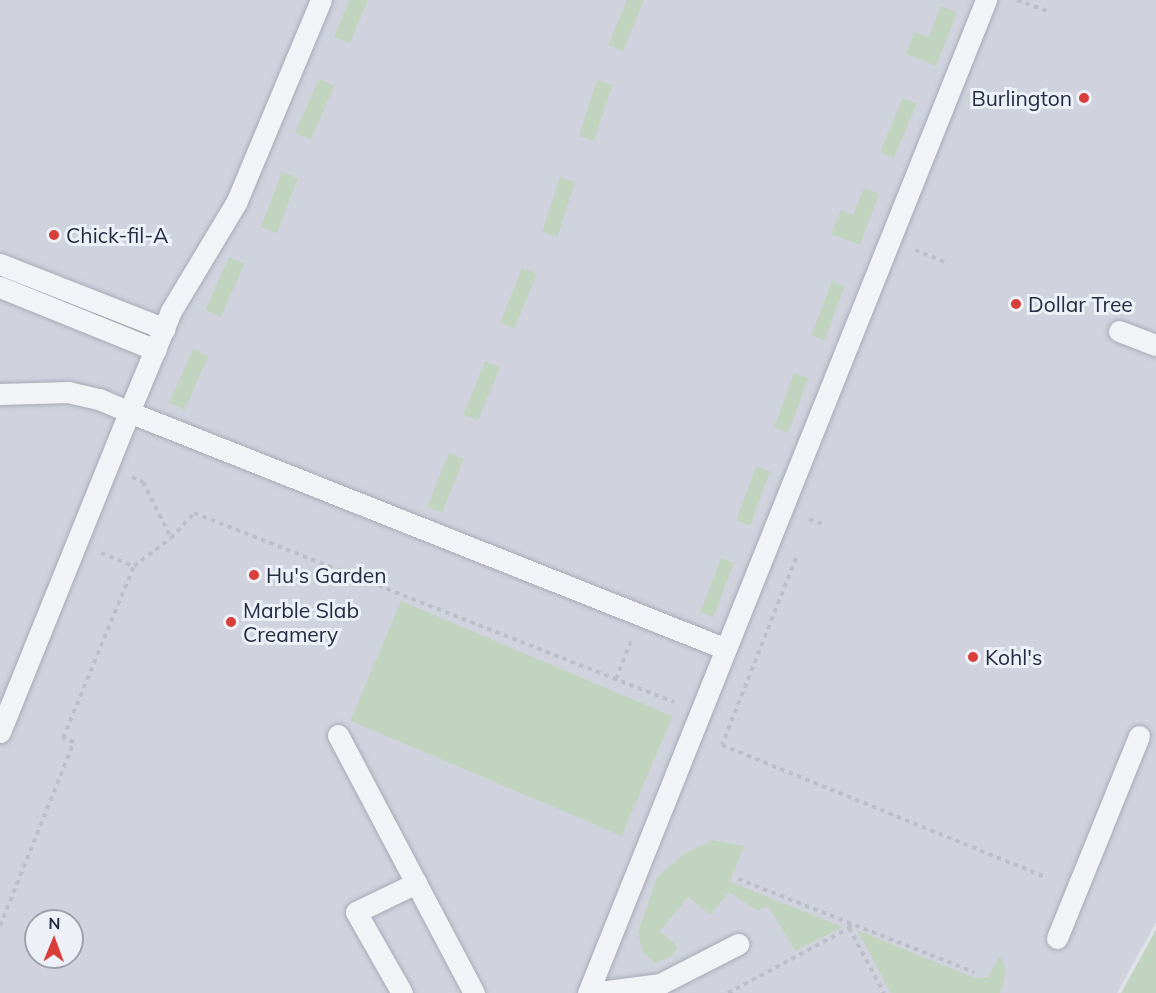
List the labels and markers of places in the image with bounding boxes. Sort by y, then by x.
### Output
place label: Burlington [971,85,1072,111]
marker: Burlington [1077,91,1091,105]
place label: Chick-fil-A [66,222,168,248]
marker: Chick-fil-A [47,228,61,242]
place label: Dollar Tree [1028,291,1133,317]
marker: Dollar Tree [1009,297,1023,311]
place label: Hu's Garden [266,562,387,588]
marker: Hu's Garden [247,568,261,582]
place label: Marble Slab Creamery [243,597,359,647]
marker: Marble Slab Creamery [224,615,238,629]
place label: Kohl's [985,644,1042,670]
marker: Kohl's [966,650,980,664]

